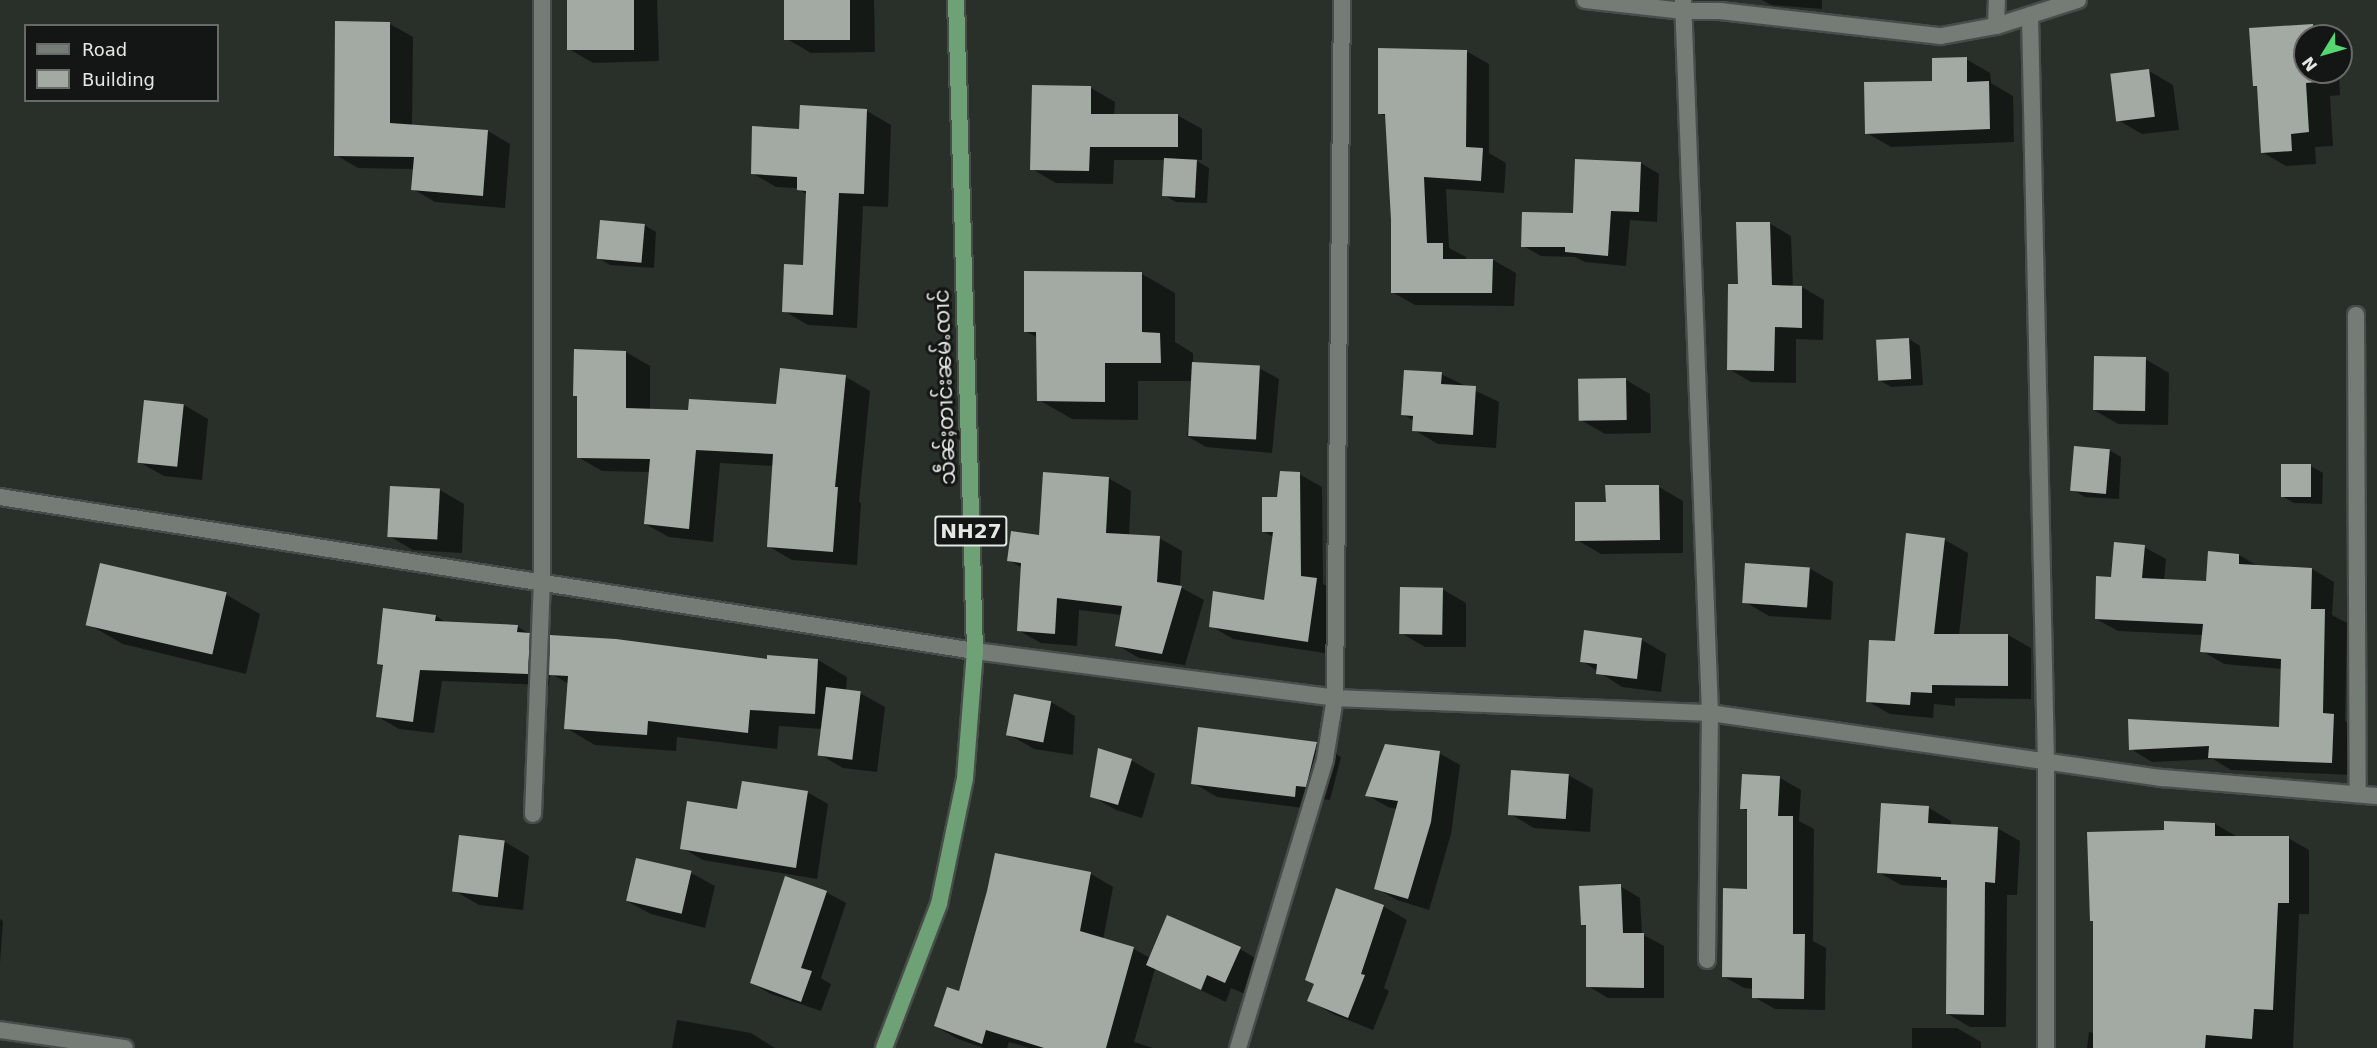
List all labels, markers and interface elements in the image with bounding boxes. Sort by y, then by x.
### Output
legend [24,24,219,102]
north arrow [2293,24,2353,84]
text: Road [82,39,127,60]
text: N [2298,53,2321,75]
text: Building [82,69,155,90]
street label: သဵၼ်ႈတၢင်းၼမ်ႉၸၢင် [929,289,961,485]
road number: NH27 [934,514,1008,548]

